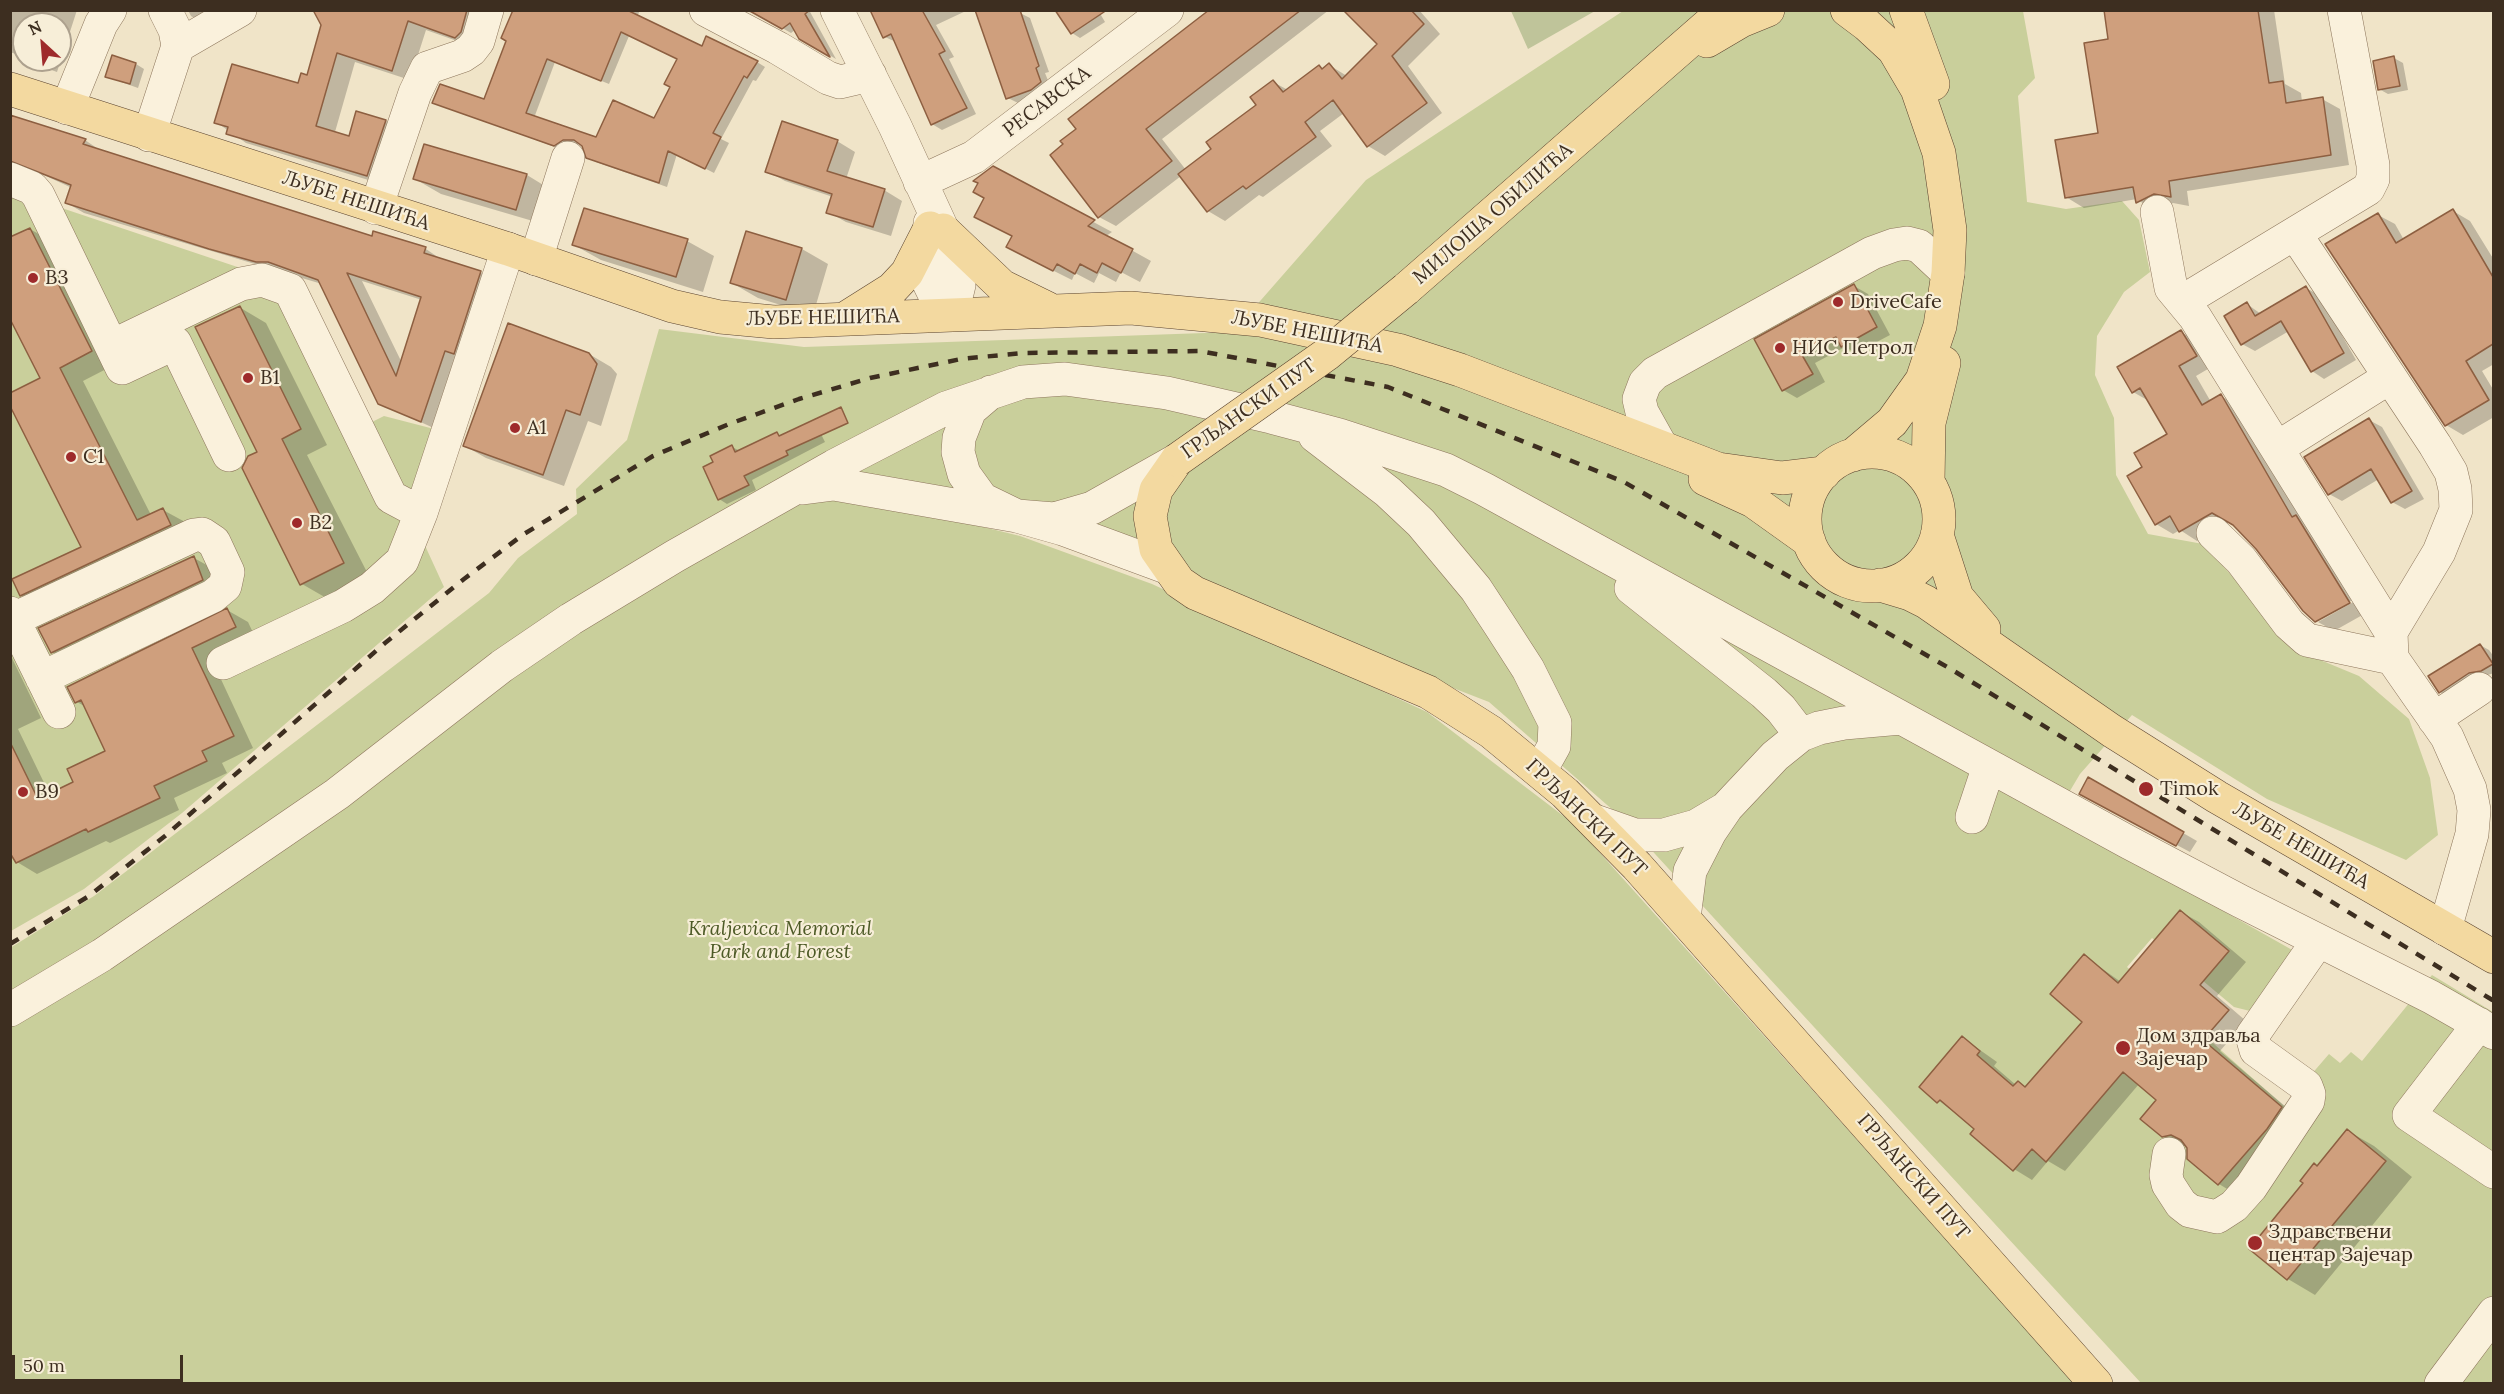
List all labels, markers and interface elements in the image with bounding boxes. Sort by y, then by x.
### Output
north arrow [12,12,72,72]
text: N [25,16,45,39]
street label: РЕСАВСКА [998,61,1096,143]
street label: МИЛОША ОБИЛИЋА [1408,138,1578,290]
street label: ЉУБЕ НЕШИЋА [279,166,433,236]
place label: B3 [45,266,69,290]
marker: B3 [26,271,40,285]
place label: DriveCafe [1850,290,1942,314]
marker: DriveCafe [1831,295,1845,309]
street label: ЉУБЕ НЕШИЋА [746,305,900,331]
street label: ЉУБЕ НЕШИЋА [1229,306,1385,358]
place label: НИС Петрол [1792,336,1913,360]
marker: НИС Петрол [1773,341,1787,355]
street label: ГРЉАНСКИ ПУТ [1177,354,1321,464]
place label: B1 [260,366,280,390]
marker: B1 [241,371,255,385]
place label: A1 [527,416,547,440]
marker: A1 [508,421,522,435]
place label: C1 [83,445,104,469]
marker: C1 [64,450,78,464]
place label: B2 [309,511,332,535]
marker: B2 [290,516,304,530]
street label: ГРЉАНСКИ ПУТ [1520,754,1652,882]
place label: Timok [2160,777,2219,801]
place label: B9 [35,780,59,804]
marker: Timok [2137,780,2155,798]
marker: B9 [16,785,30,799]
street label: ЉУБЕ НЕШИЋА [2228,797,2374,895]
park label: Kraljevica Memorial Park and Forest [688,917,872,964]
place label: Дом здравља Зајечар [2136,1024,2261,1071]
marker: Дом здравља Зајечар [2114,1039,2132,1057]
street label: ГРЉАНСКИ ПУТ [1852,1109,1974,1245]
place label: Здравствени центар Зајечар [2268,1220,2413,1267]
marker: Здравствени центар Зајечар [2246,1234,2264,1252]
scale bar [15,1343,186,1381]
text: 50 m [23,1354,65,1377]

